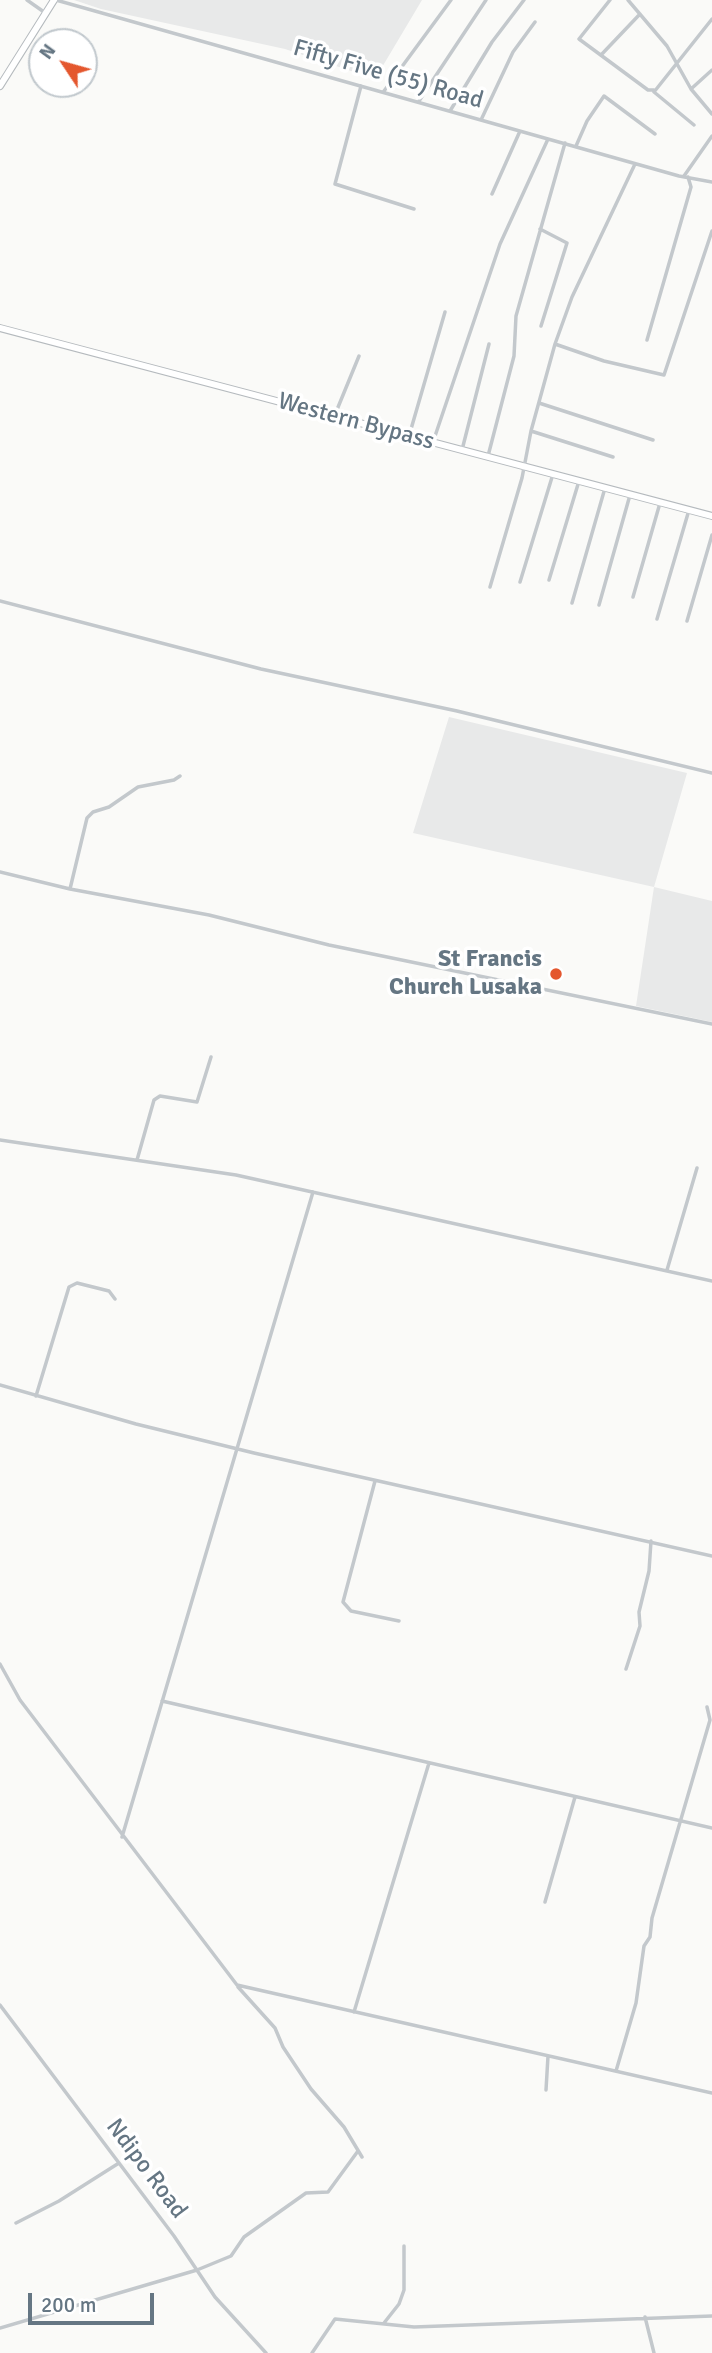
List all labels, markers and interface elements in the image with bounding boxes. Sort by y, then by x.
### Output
north arrow [28,28,98,98]
street label: Fifty Five (55) Road [290,34,486,116]
text: N [34,39,61,64]
street label: Western Bypass [275,387,437,457]
place label: St Francis Church Lusaka [389,946,542,1002]
marker: St Francis Church Lusaka [548,966,564,982]
street label: Ndipo Road [99,2113,193,2225]
scale bar [32,2280,158,2324]
text: 200 m [41,2292,96,2318]

